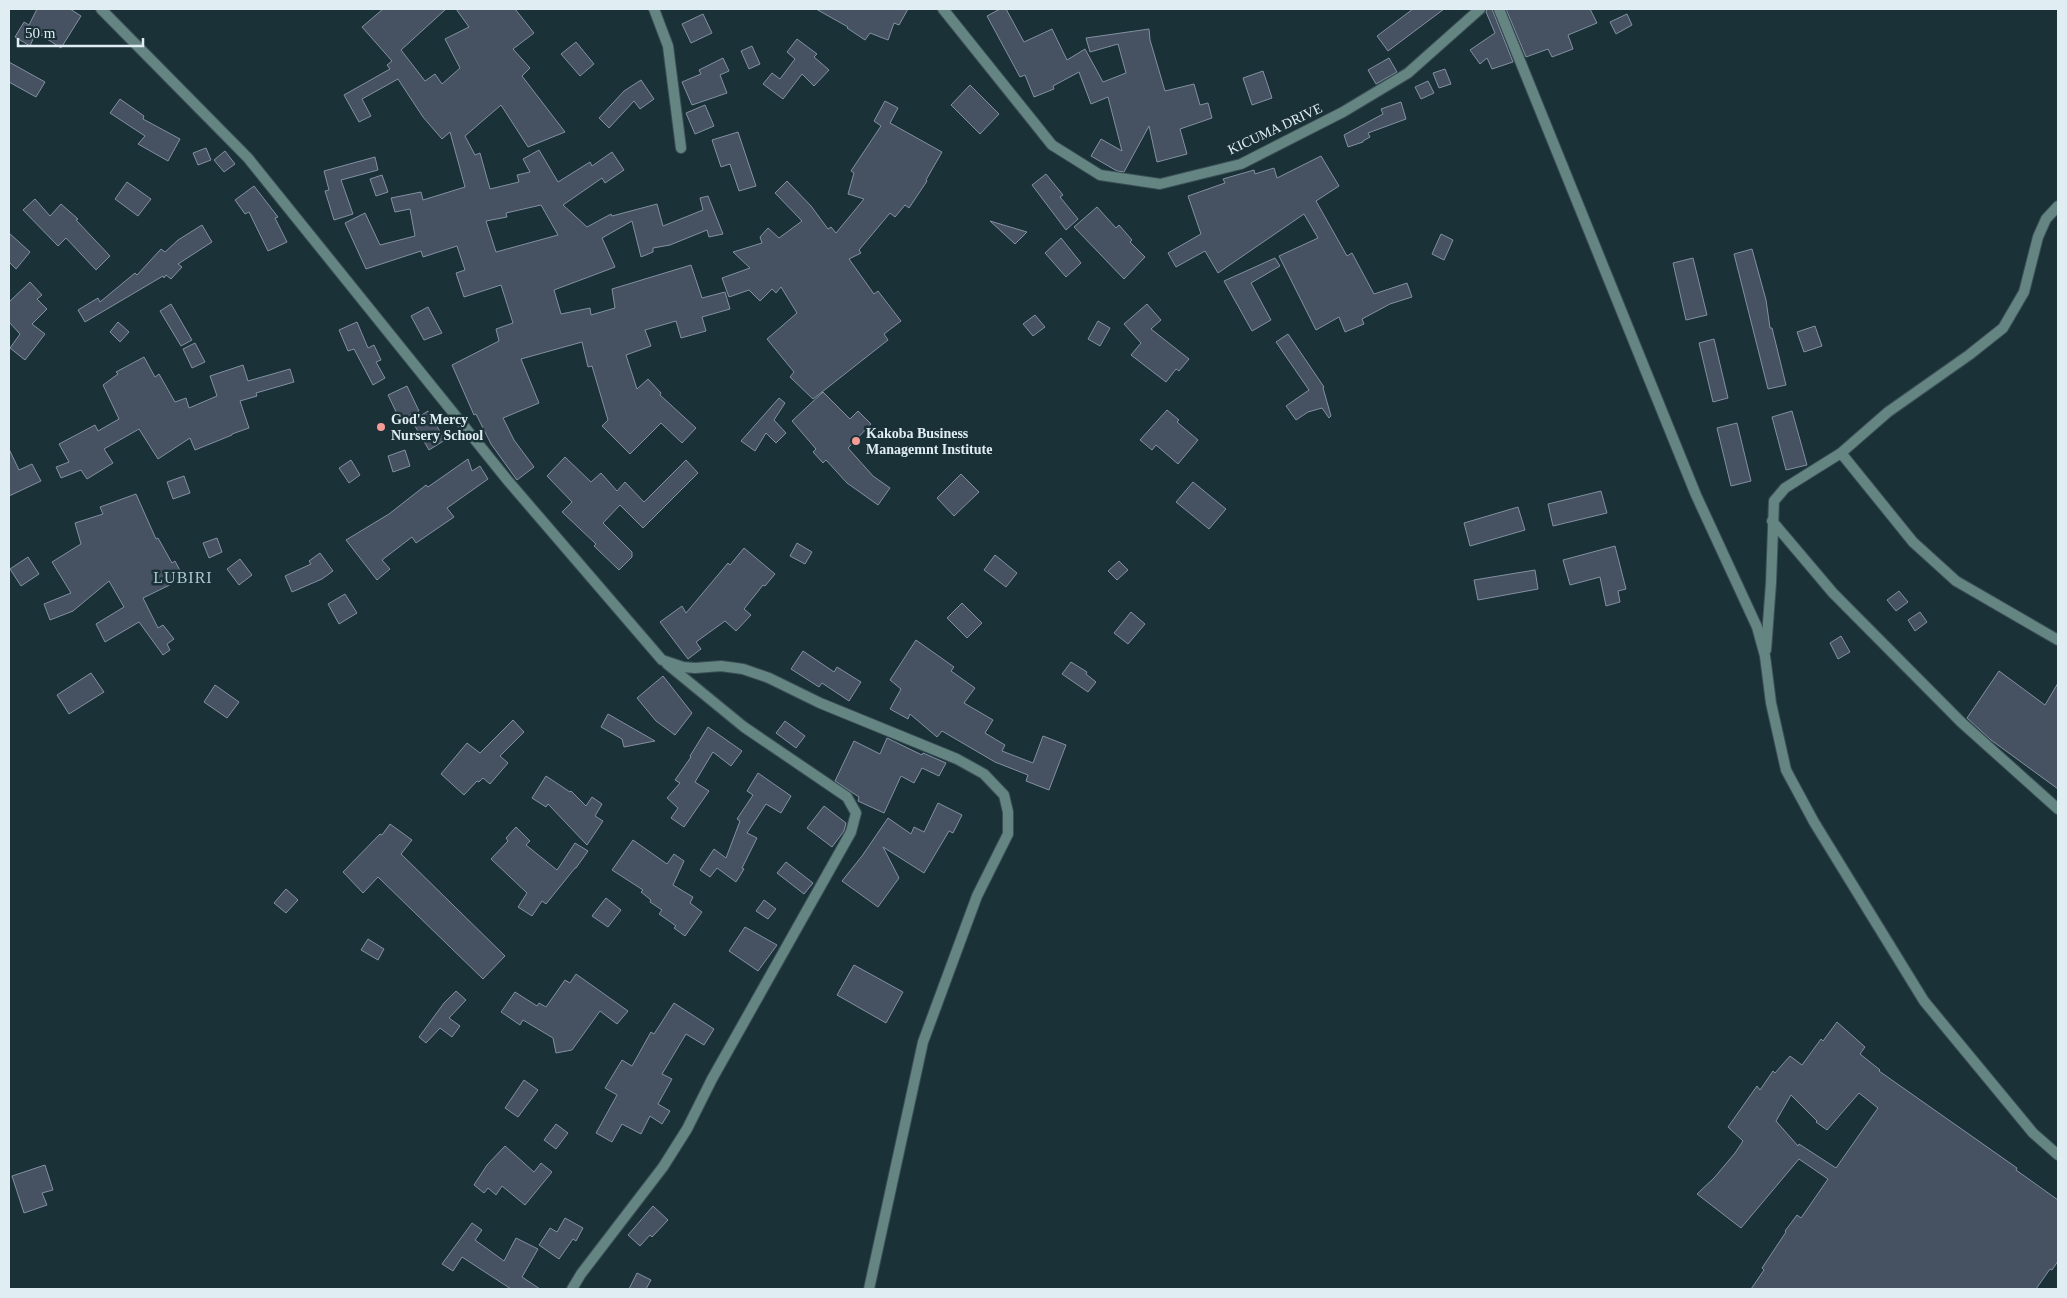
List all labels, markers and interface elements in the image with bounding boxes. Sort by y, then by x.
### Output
scale bar [18,15,142,47]
text: 50 m [25,25,56,41]
street label: KICUMA DRIVE [1225,101,1325,157]
place label: God's Mercy Nursery School [391,412,483,443]
marker: God's Mercy Nursery School [375,421,387,433]
place label: Kakoba Business Managemnt Institute [866,426,992,457]
marker: Kakoba Business Managemnt Institute [850,435,862,447]
district label: LUBIRI [153,569,213,586]

